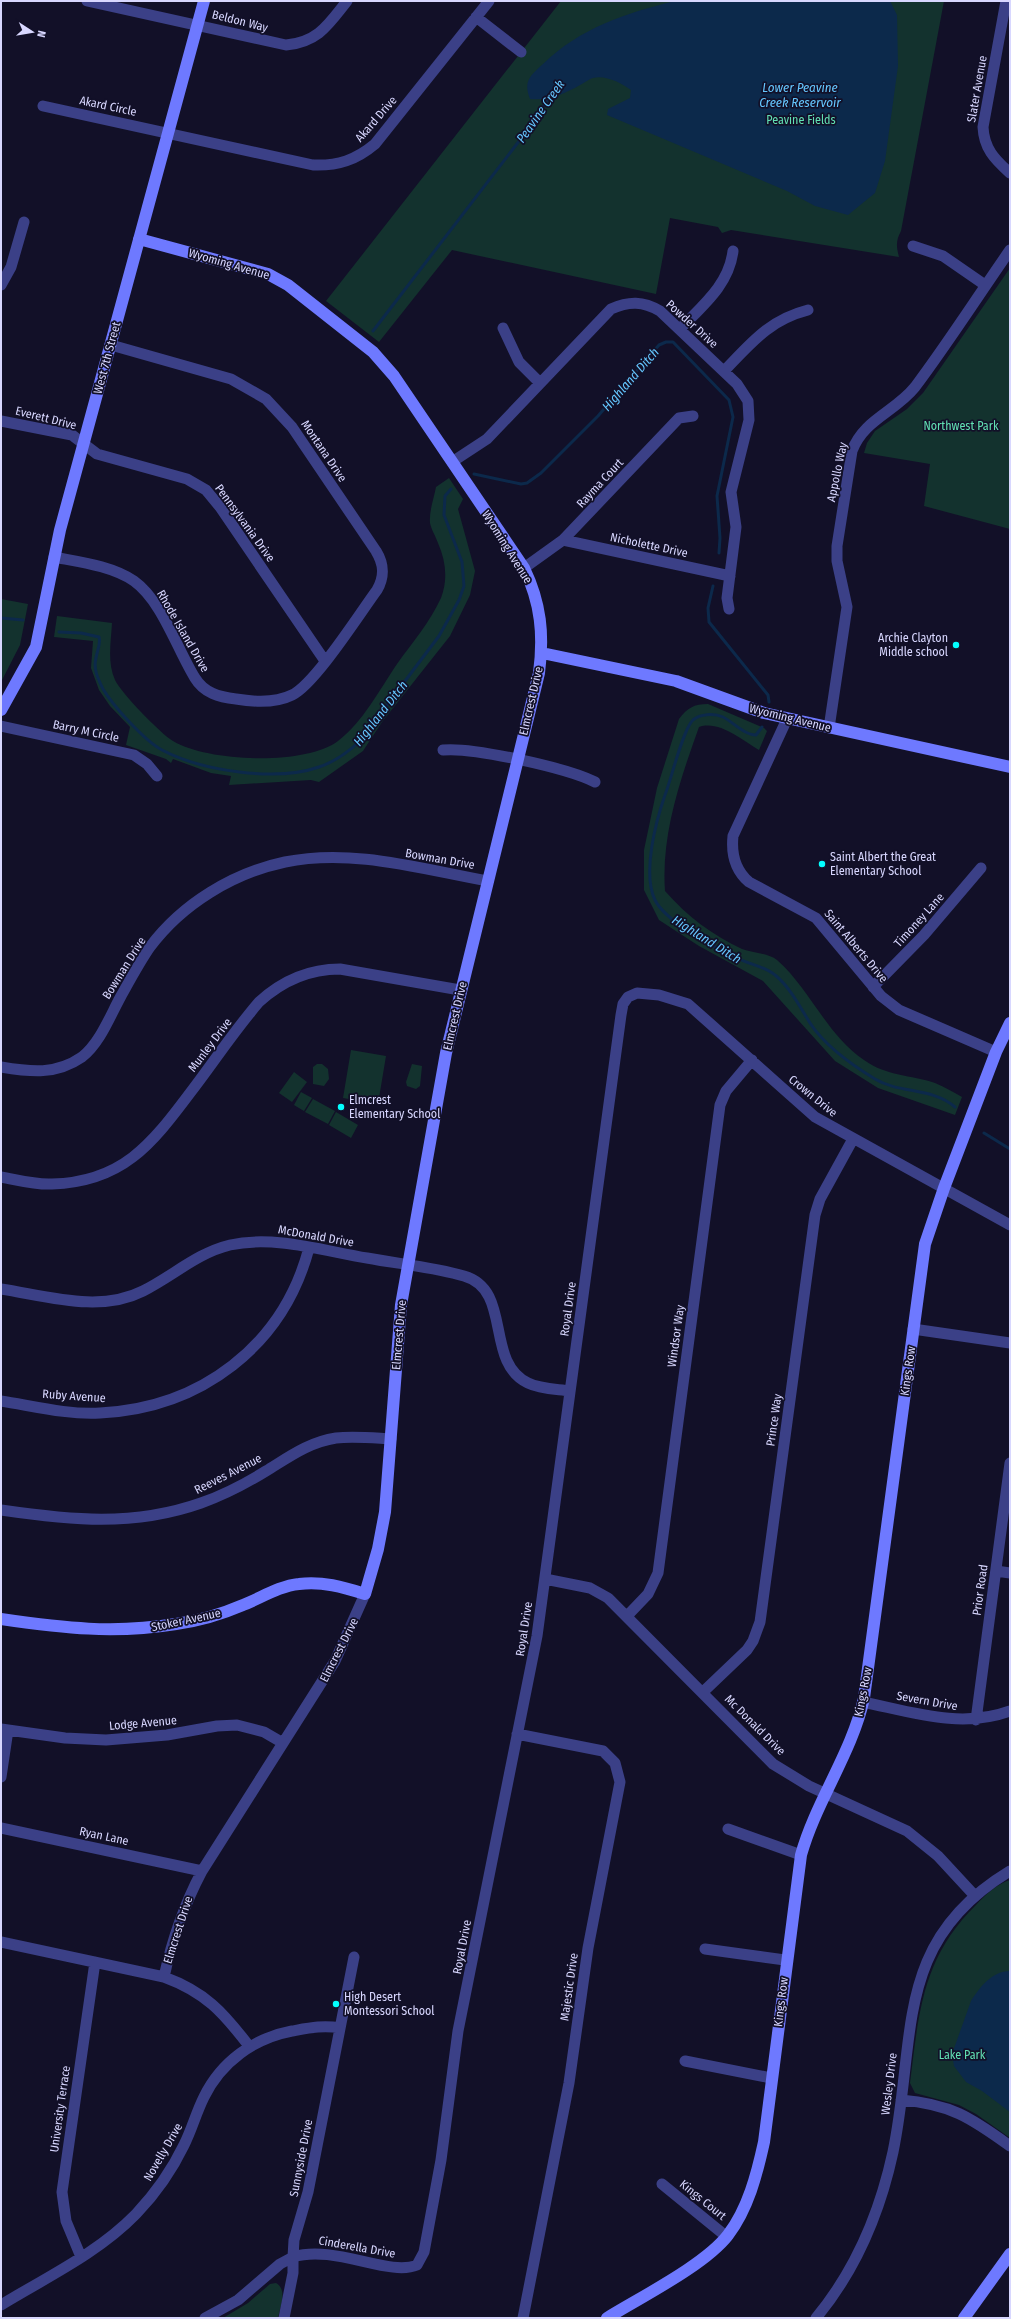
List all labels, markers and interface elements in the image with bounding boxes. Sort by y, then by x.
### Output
street label: Beldon Way [211,7,270,35]
north arrow [12,12,52,52]
text: N [34,29,48,39]
street label: Slater Avenue [964,54,990,124]
water label: Peavine Creek [513,77,568,146]
water label: Lower Peavine Creek Reservoir [759,80,841,110]
street label: Akard Circle [78,93,138,119]
street label: Akard Drive [352,93,400,145]
park label: Peavine Fields [766,113,836,127]
street label: Wyoming Avenue [187,246,271,282]
street label: Powder Drive [663,297,721,351]
street label: West 7th Street [91,320,123,396]
water label: Highland Ditch [599,345,662,414]
street label: Everett Drive [14,404,78,432]
street label: Montana Drive [298,418,350,485]
park label: Northwest Park [923,419,999,433]
street label: Appollo Way [824,440,850,503]
street label: Rayma Court [574,456,626,510]
street label: Pennsylvania Drive [212,482,278,565]
street label: Wyoming Avenue [479,508,535,586]
street label: Nicholette Drive [609,530,689,560]
street label: Rhode Island Drive [154,587,212,675]
place label: Archie Clayton Middle school [878,631,948,659]
marker: Archie Clayton Middle school [951,640,961,650]
street label: Elmcrest Drive [516,665,546,737]
water label: Highland Ditch [350,678,411,749]
street label: Wyoming Avenue [748,701,832,735]
street label: Barry M Circle [52,717,121,745]
street label: Bowman Drive [404,846,476,872]
place label: Saint Albert the Great Elementary School [830,850,936,878]
marker: Saint Albert the Great Elementary School [817,859,827,869]
street label: Timoney Lane [891,890,947,950]
street label: Saint Alberts Drive [821,907,891,985]
water label: Highland Ditch [669,912,744,967]
street label: Bowman Drive [99,934,149,1002]
street label: Elmcrest Drive [440,980,470,1052]
street label: Munley Drive [185,1015,235,1075]
street label: Crown Drive [786,1072,840,1120]
place label: Elmcrest Elementary School [349,1093,440,1121]
marker: Elmcrest Elementary School [336,1102,346,1112]
street label: McDonald Drive [277,1222,355,1250]
street label: Royal Drive [557,1281,579,1337]
street label: Elmcrest Drive [389,1299,409,1371]
street label: Windsor Way [665,1303,687,1368]
street label: Kings Row [898,1345,918,1397]
street label: Ruby Avenue [42,1387,106,1405]
street label: Prince Way [763,1392,785,1447]
street label: Reeves Avenue [192,1451,264,1497]
street label: Prior Road [969,1564,991,1616]
street label: Royal Drive [513,1601,535,1657]
street label: Stoker Avenue [150,1606,222,1634]
street label: Elmcrest Drive [317,1616,361,1684]
street label: Kings Row [851,1666,875,1718]
street label: Severn Drive [895,1689,959,1713]
street label: Mc Donald Drive [722,1692,788,1758]
street label: Lodge Avenue [108,1713,178,1733]
street label: Ryan Lane [78,1824,130,1848]
street label: Elmcrest Drive [161,1894,196,1966]
street label: Royal Drive [450,1919,474,1975]
street label: Majestic Drive [557,1952,581,2022]
street label: Kings Row [771,1976,791,2028]
place label: High Desert Montessori School [344,1990,435,2018]
marker: High Desert Montessori School [331,1999,341,2009]
park label: Lake Park [939,2048,986,2062]
street label: Wesley Drive [878,2052,900,2116]
street label: University Terrace [47,2065,73,2153]
street label: Sunnyside Drive [287,2118,315,2198]
street label: Novelly Drive [141,2120,185,2183]
street label: Kings Court [677,2177,729,2223]
street label: Cinderella Drive [317,2233,397,2261]

